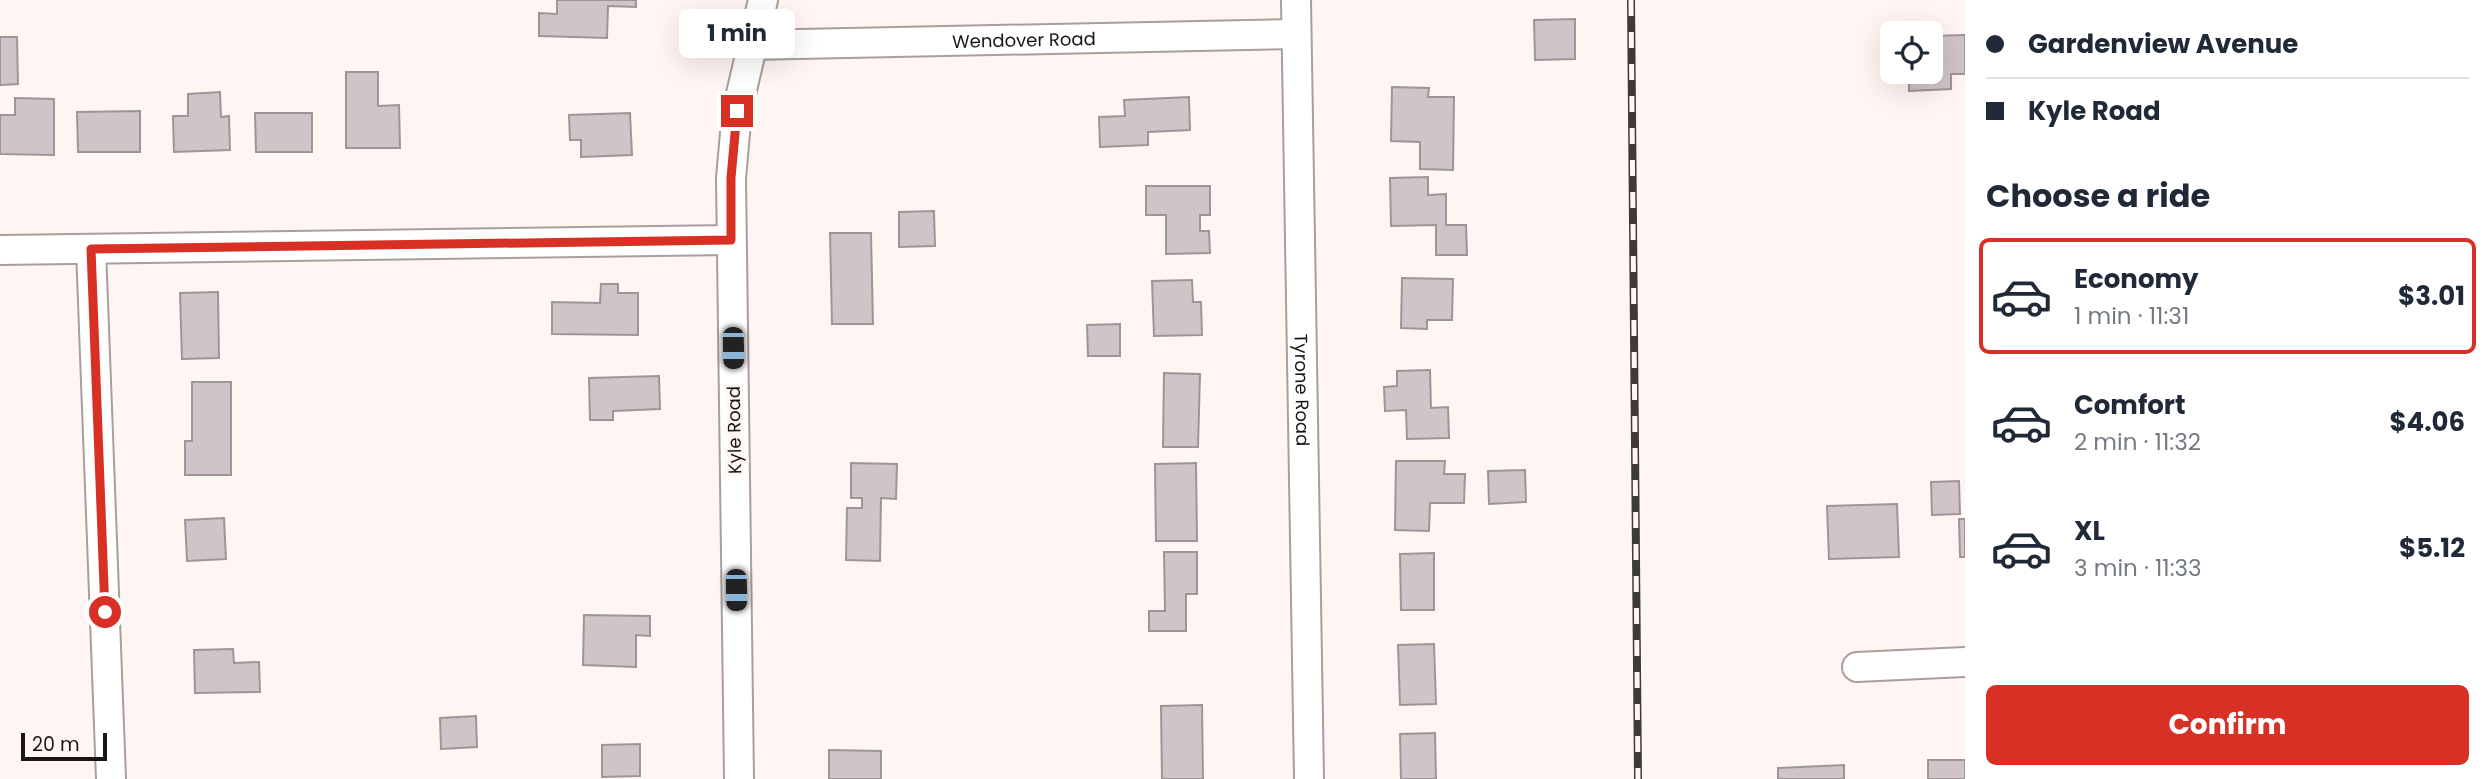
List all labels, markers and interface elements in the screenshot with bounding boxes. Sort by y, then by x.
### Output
callout: 1 min [679,10,795,58]
text: 1 min [707,17,767,49]
map controls [1880,21,1943,84]
button: locate [1880,21,1943,84]
street label: Wendover Road [952,26,1096,53]
text: Gardenview Avenue [2028,26,2298,62]
text: Kyle Road [2028,93,2161,129]
route end [721,95,753,127]
text: Choose a ride [1986,173,2210,218]
text: Economy [2074,261,2198,297]
icon: car [1990,265,2053,328]
text: $3.01 [2398,278,2465,314]
text: 1 min · 11:31 [2074,300,2189,332]
car [723,327,744,369]
street label: Tyrone Road [1289,334,1316,446]
street label: Kyle Road [721,386,747,474]
text: Comfort [2074,387,2186,423]
icon: car [1990,391,2053,454]
text: $4.06 [2389,404,2465,440]
text: 2 min · 11:32 [2074,426,2201,458]
text: XL [2074,513,2105,549]
icon: car [1990,517,2053,580]
text: $5.12 [2399,530,2465,566]
text: 3 min · 11:33 [2074,552,2202,584]
car [726,569,747,611]
route start [89,596,121,628]
button: Confirm [1986,685,2469,765]
scale bar [21,730,107,762]
text: 20 m [32,731,80,758]

